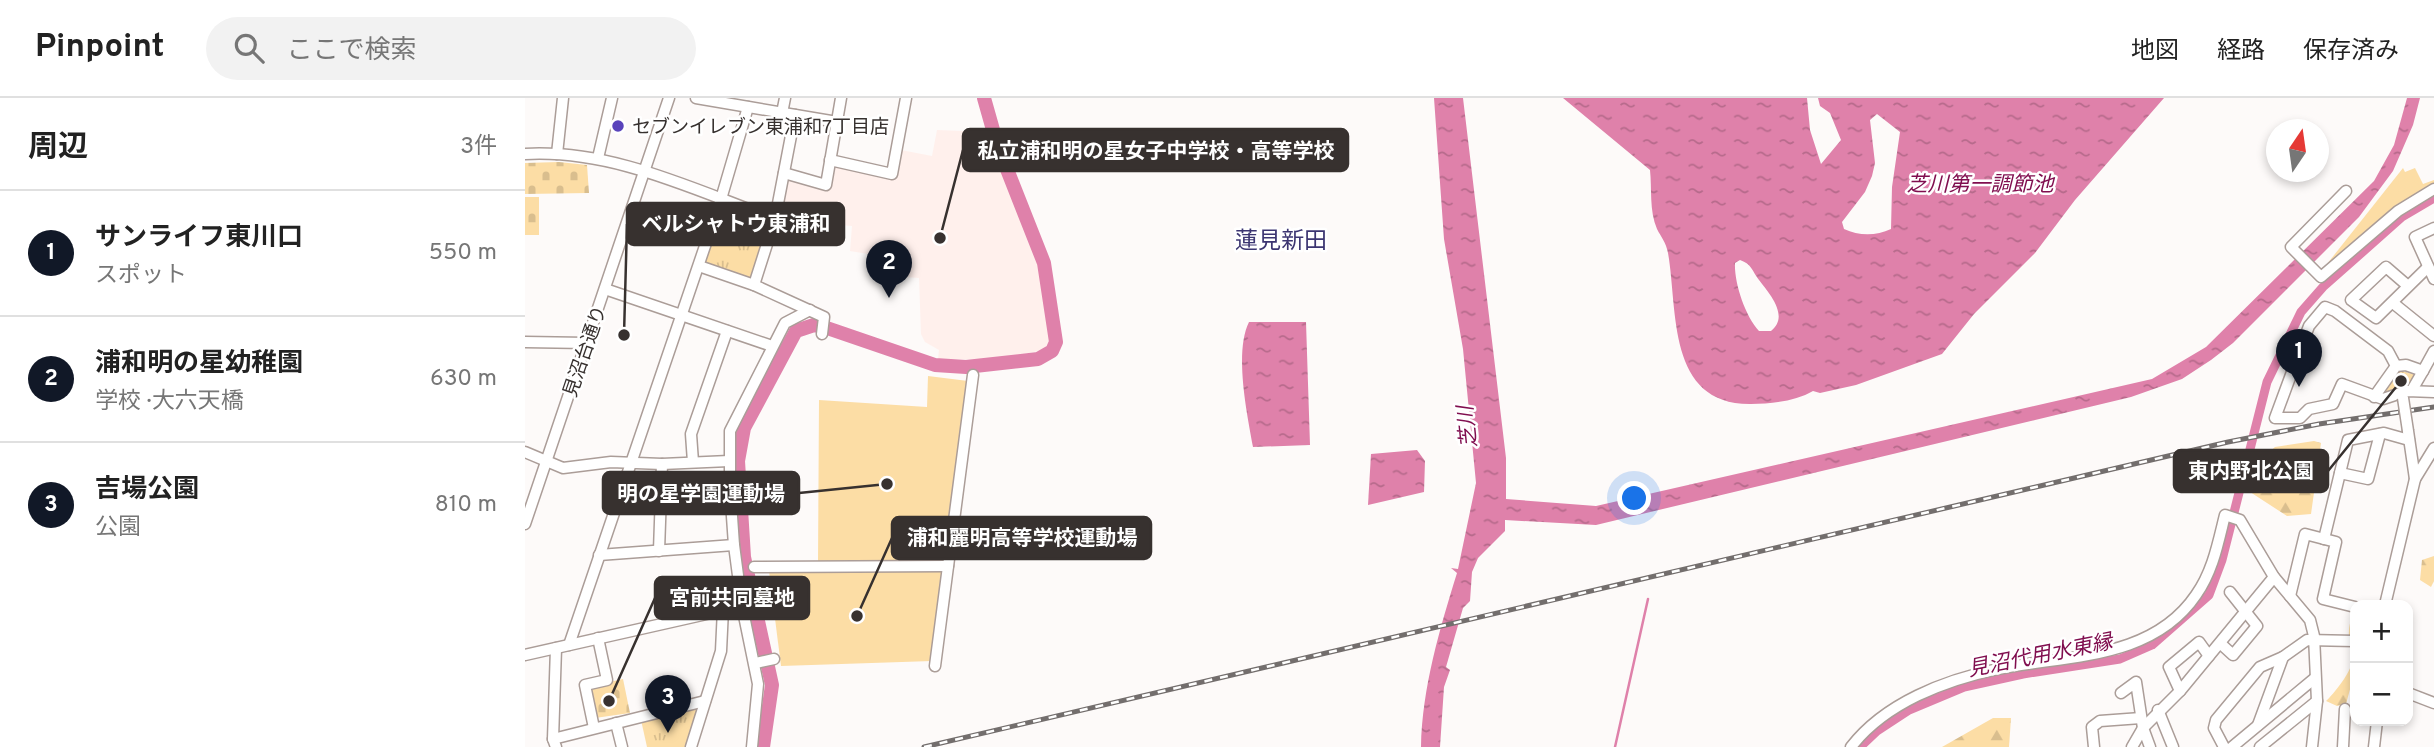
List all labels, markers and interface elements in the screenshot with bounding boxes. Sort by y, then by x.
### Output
search box [206,17,696,80]
text: Pinpoint [35,27,164,69]
icon: search [230,29,268,67]
text: ここで検索 [286,35,416,68]
text: 地図 [2131,37,2179,67]
text: 経路 [2217,37,2265,67]
text: 保存済み [2303,37,2399,67]
place label: セブンイレブン東浦和7丁目店 [632,116,889,140]
marker: セブンイレブン東浦和7丁目店 [610,118,626,134]
north arrow [2266,119,2329,182]
callout: 私立浦和明の星女子中学校・高等学校 [963,129,1348,171]
text: 周辺 [28,130,88,167]
text: 3件 [460,133,497,162]
text: 私立浦和明の星女子中学校・高等学校 [978,139,1335,166]
water label: 芝川第一調節池 [1907,172,2055,199]
callout: ベルシャトウ東浦和 [627,203,844,245]
text: ベルシャトウ東浦和 [642,212,831,239]
text: サンライフ東川口 [95,222,303,255]
district label: 蓮見新田 [1235,228,1327,257]
text: 1 [46,239,56,268]
text: 550 m [429,239,497,268]
pin: 2 [866,240,912,298]
text: スポット [95,262,187,291]
street label: 見沼台通り [559,303,613,400]
pin: 1 [2276,329,2322,387]
text: 浦和明の星幼稚園 [95,348,303,381]
text: 2 [44,365,58,394]
text: 630 m [430,365,497,394]
text: 学校 · 大六天橋 [95,388,244,417]
water label: 芝川 [1453,403,1484,449]
callout: 東内野北公園 [2174,450,2328,492]
text: 東内野北公園 [2188,459,2314,486]
callout: 明の星学園運動場 [603,472,799,514]
text: 吉場公園 [95,474,199,507]
your location [1617,481,1651,515]
text: 明の星学園運動場 [617,482,785,509]
text: 3 [44,491,58,520]
text: 810 m [435,491,497,520]
text: 公園 [95,514,141,543]
callout: 浦和麗明高等学校運動場 [892,517,1151,559]
text: 浦和麗明高等学校運動場 [907,526,1138,553]
callout: 宮前共同墓地 [655,577,809,619]
text: 宮前共同墓地 [669,586,795,613]
map controls [2350,600,2413,726]
button: + [2350,600,2413,663]
water label: 見沼代用水東縁 [1966,629,2117,684]
button: − [2350,663,2413,726]
pin: 3 [645,675,691,733]

